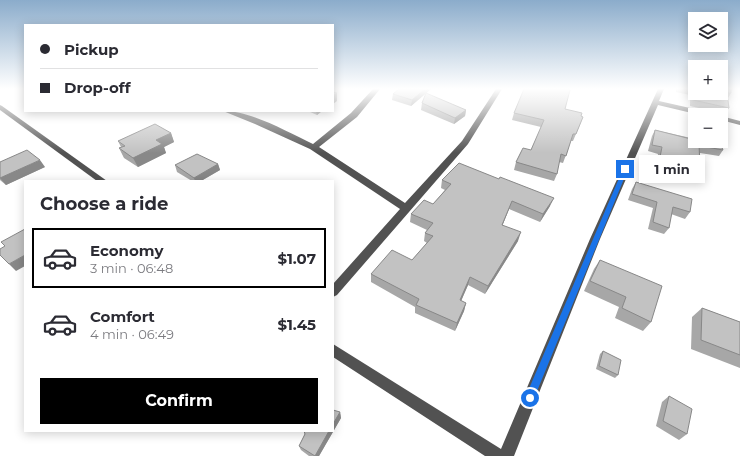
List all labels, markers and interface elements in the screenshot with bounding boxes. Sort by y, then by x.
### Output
map controls [688,12,728,148]
button: layers [688,12,728,52]
text: Pickup [64,40,119,59]
button: + [688,60,728,100]
text: Drop-off [64,78,131,97]
button: − [688,108,728,148]
callout: 1 min [639,155,705,183]
route end [616,160,634,178]
text: 1 min [654,161,690,177]
text: Choose a ride [40,193,168,215]
icon: car [42,240,78,276]
text: Economy [90,241,163,260]
text: $1.07 [278,249,316,268]
text: 3 min · 06:48 [90,260,173,276]
icon: car [42,306,78,342]
text: Comfort [90,307,155,326]
text: $1.45 [278,315,316,334]
text: 4 min · 06:49 [90,326,174,342]
button: Confirm [40,378,318,424]
route start [521,389,539,407]

